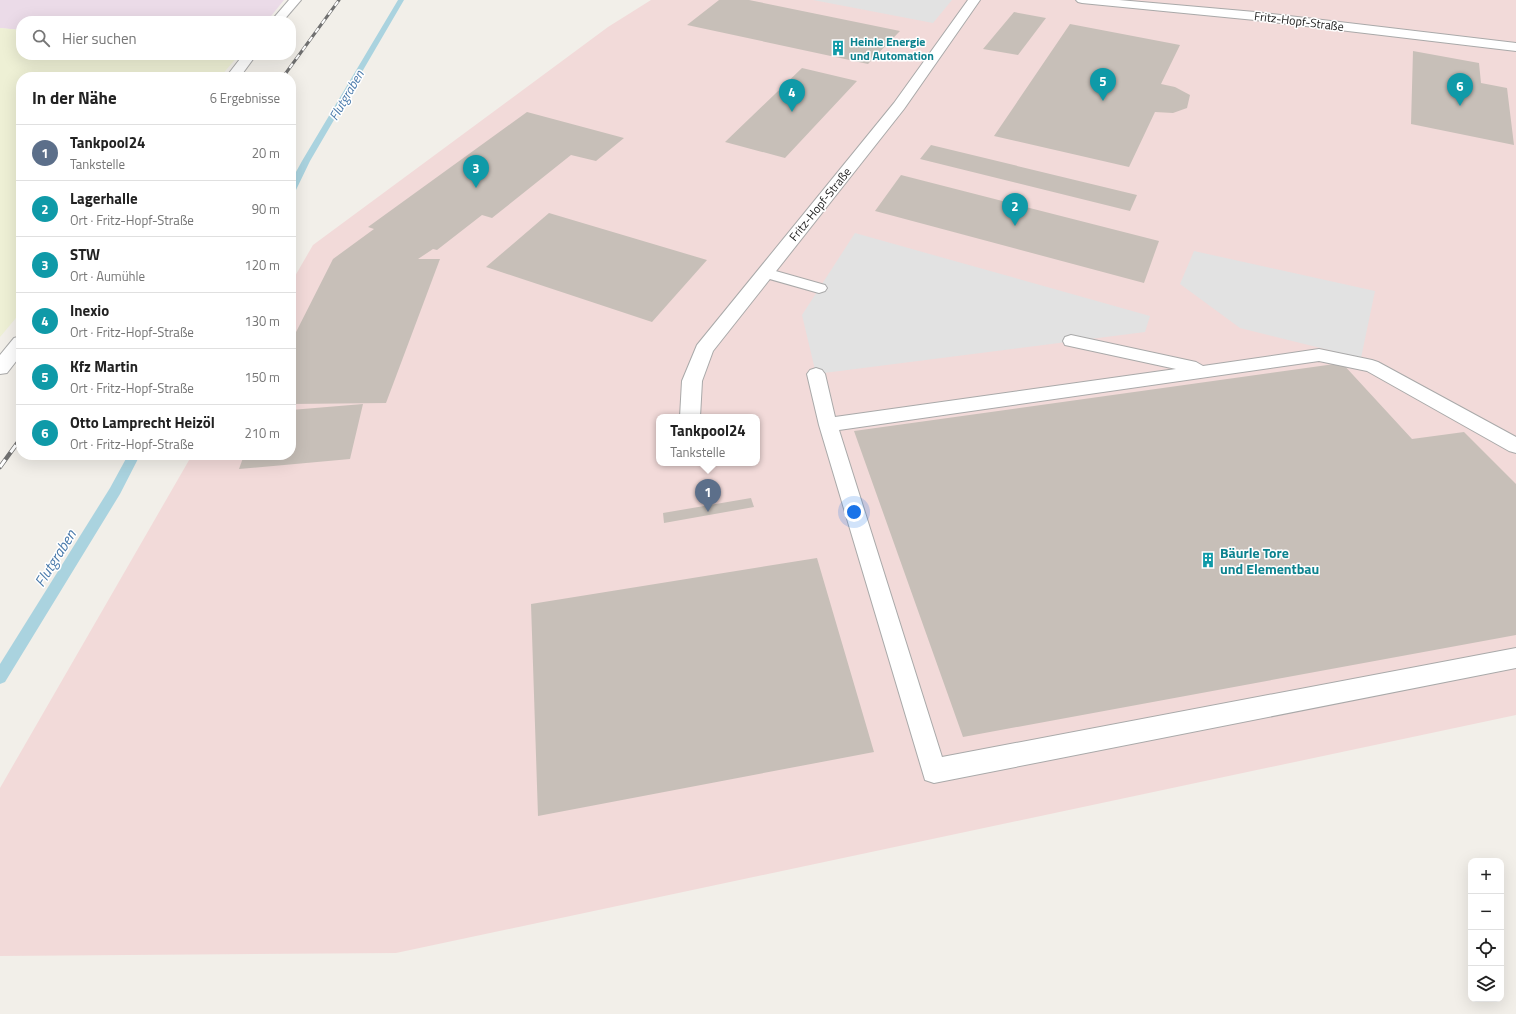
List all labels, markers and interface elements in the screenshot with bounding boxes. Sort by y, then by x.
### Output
street label: Fritz-Hopf-Straße [1253,6,1345,36]
search box [16,16,296,60]
icon: search [30,27,52,49]
text: Hier suchen [62,27,137,50]
place label: Heinle Energie und Automation [850,32,934,65]
building icon: Heinle Energie und Automation [829,39,847,57]
water label: Flutgraben [324,66,369,124]
pin: 5 [1090,68,1116,101]
pin: 6 [1447,73,1473,106]
pin: 4 [779,79,805,112]
text: In der Nähe [32,85,117,111]
text: 6 Ergebnisse [210,88,280,108]
text: Tankpool24 [70,131,145,154]
text: 1 [41,143,49,163]
text: 20 m [252,143,280,163]
text: Tankstelle [70,154,125,174]
pin: 3 [463,155,489,188]
street label: Fritz-Hopf-Straße [784,163,856,245]
text: Lagerhalle [70,187,138,210]
pin: 2 [1002,193,1028,226]
text: 2 [41,199,49,219]
text: 90 m [252,199,280,219]
text: Ort · Fritz-Hopf-Straße [70,210,194,230]
text: STW [70,243,100,266]
text: 3 [41,255,49,275]
text: 120 m [244,255,280,275]
text: Ort · Aumühle [70,266,145,286]
text: Inexio [70,299,109,322]
text: 4 [41,311,49,331]
text: 130 m [244,311,280,331]
text: Ort · Fritz-Hopf-Straße [70,322,194,342]
text: Kfz Martin [70,355,138,378]
text: 5 [41,367,49,387]
text: 150 m [244,367,280,387]
text: Ort · Fritz-Hopf-Straße [70,378,194,398]
text: Otto Lamprecht Heizöl [70,411,215,434]
popup [656,414,760,466]
text: Tankpool24 [670,419,746,442]
text: 6 [41,423,49,443]
text: 210 m [244,423,280,443]
text: Ort · Fritz-Hopf-Straße [70,434,194,454]
text: Tankstelle [670,442,725,462]
pin: 1 [695,479,721,512]
your location [844,502,864,522]
water label: Flutgraben [28,524,82,591]
place label: Bäurle Tore und Elementbau [1220,542,1319,579]
building icon: Bäurle Tore und Elementbau [1199,551,1217,569]
map controls [1468,858,1504,1002]
button: + [1468,858,1504,894]
button: − [1468,894,1504,930]
button: locate [1468,930,1504,966]
button: layers [1468,966,1504,1002]

